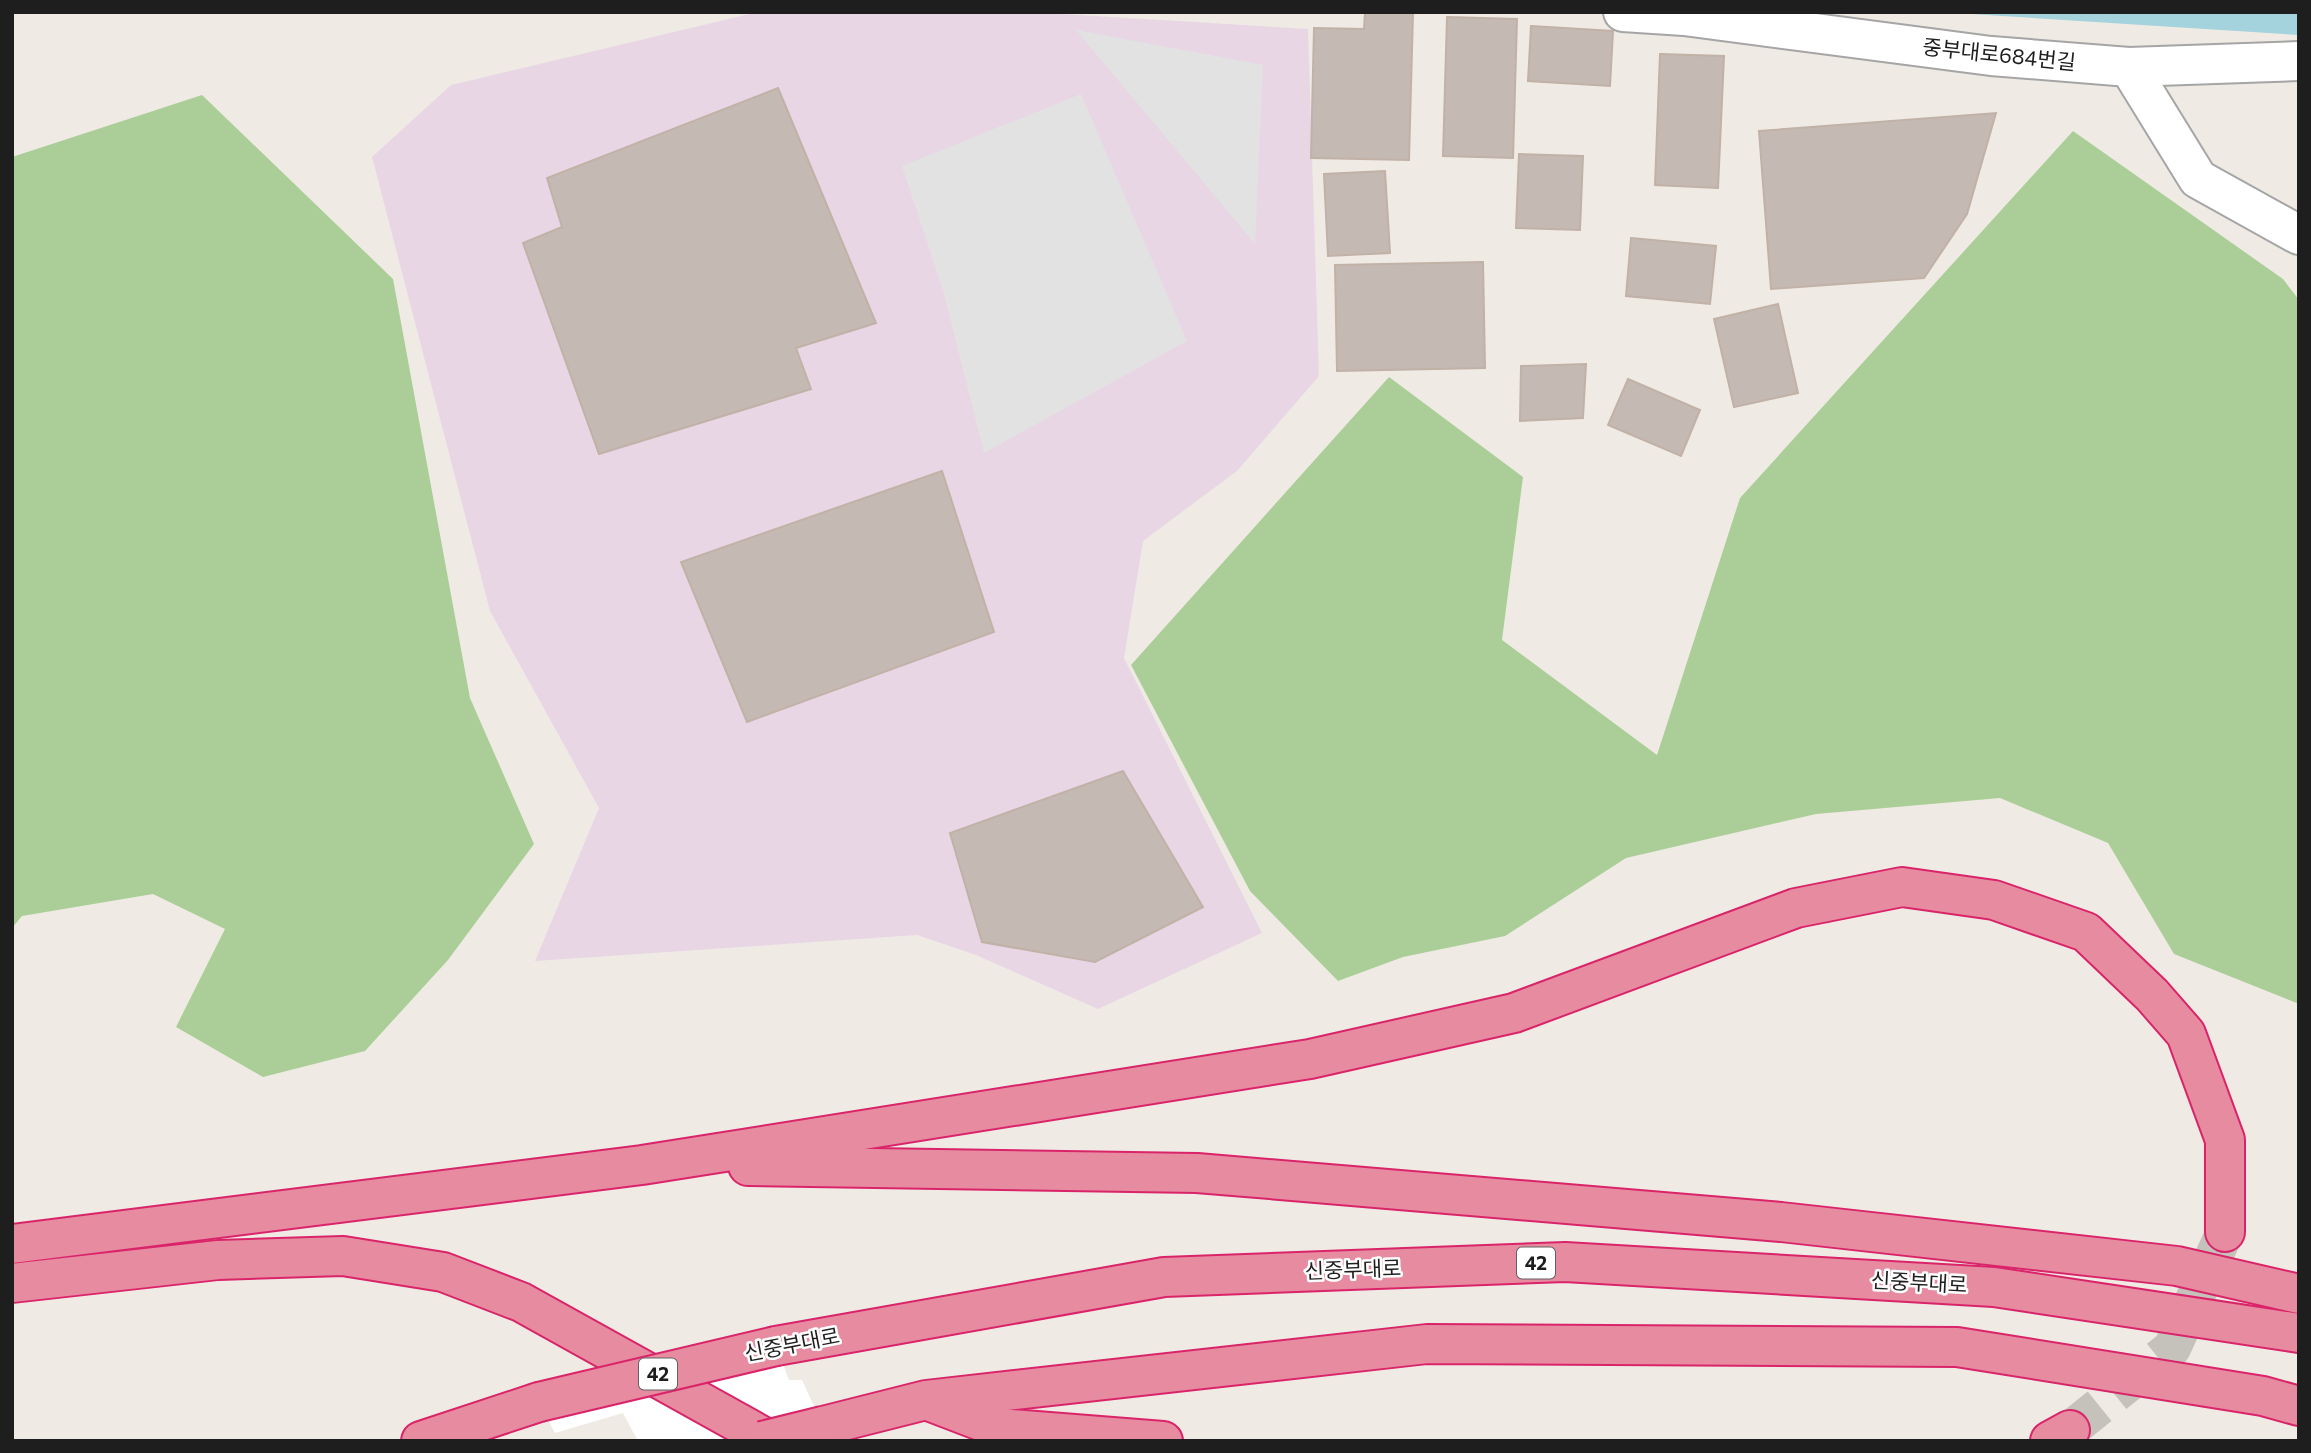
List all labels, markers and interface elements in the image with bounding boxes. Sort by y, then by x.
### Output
street label: 중부대로684번길 [1921,33,2077,74]
road number: 42 [1517,1247,1555,1278]
street label: 신중부대로 [1304,1254,1402,1283]
street label: 신중부대로 [1870,1266,1968,1297]
street label: 신중부대로 [742,1322,842,1365]
road number: 42 [639,1358,677,1390]

